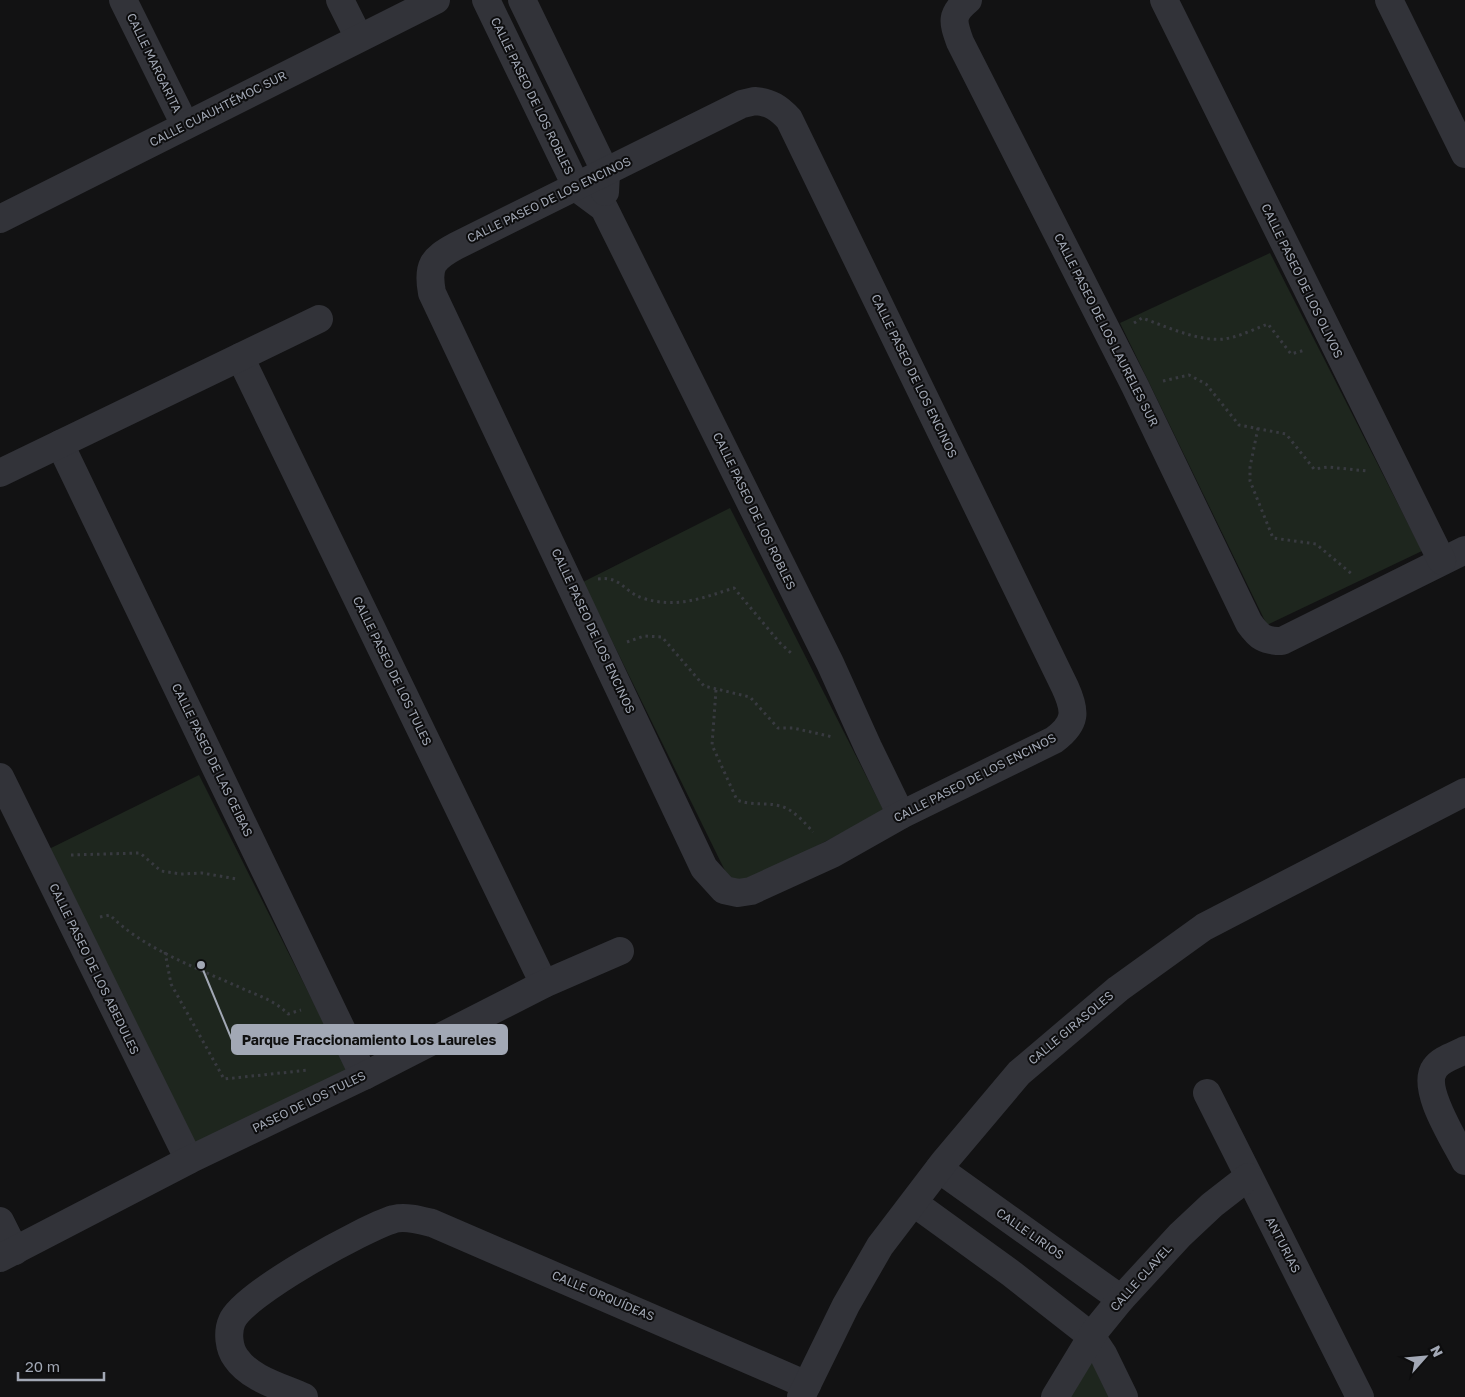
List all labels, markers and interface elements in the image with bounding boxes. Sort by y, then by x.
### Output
street label: CALLE MARGARITA [124,10,185,115]
street label: CALLE PASEO DE LOS ROBLES [488,15,577,177]
street label: CALLE CUAUHTÉMOC SUR [147,67,289,150]
street label: CALLE PASEO DE LOS ENCINOS [464,153,633,246]
street label: CALLE PASEO DE LOS OLIVOS [1258,201,1347,361]
street label: CALLE PASEO DE LOS LAURELES SUR [1051,231,1162,429]
street label: CALLE PASEO DE LOS ENCINOS [868,291,961,460]
street label: CALLE PASEO DE LOS ROBLES [710,430,799,592]
street label: CALLE PASEO DE LOS ENCINOS [549,546,638,716]
street label: CALLE PASEO DE LOS TULES [350,594,435,748]
street label: CALLE PASEO DE LAS CEIBAS [169,681,256,839]
street label: CALLE PASEO DE LOS ENCINOS [891,730,1059,825]
street label: CALLE PASEO DE LOS ABEDULES [46,881,143,1057]
street label: CALLE GIRASOLES [1025,987,1117,1068]
callout: Parque Fraccionamiento Los Laureles [232,1025,507,1054]
text: Parque Fraccionamiento Los Laureles [242,1031,497,1048]
street label: PASEO DE LOS TULES [250,1067,368,1136]
street label: CALLE LIRIOS [994,1205,1067,1263]
street label: ANTURIAS [1263,1214,1304,1276]
street label: CALLE CLAVEL [1107,1241,1175,1314]
street label: CALLE ORQUÍDEAS [550,1267,657,1324]
north arrow [1400,1332,1450,1382]
text: N [1427,1342,1447,1359]
scale bar [18,1350,104,1382]
text: 20 m [25,1357,60,1375]

